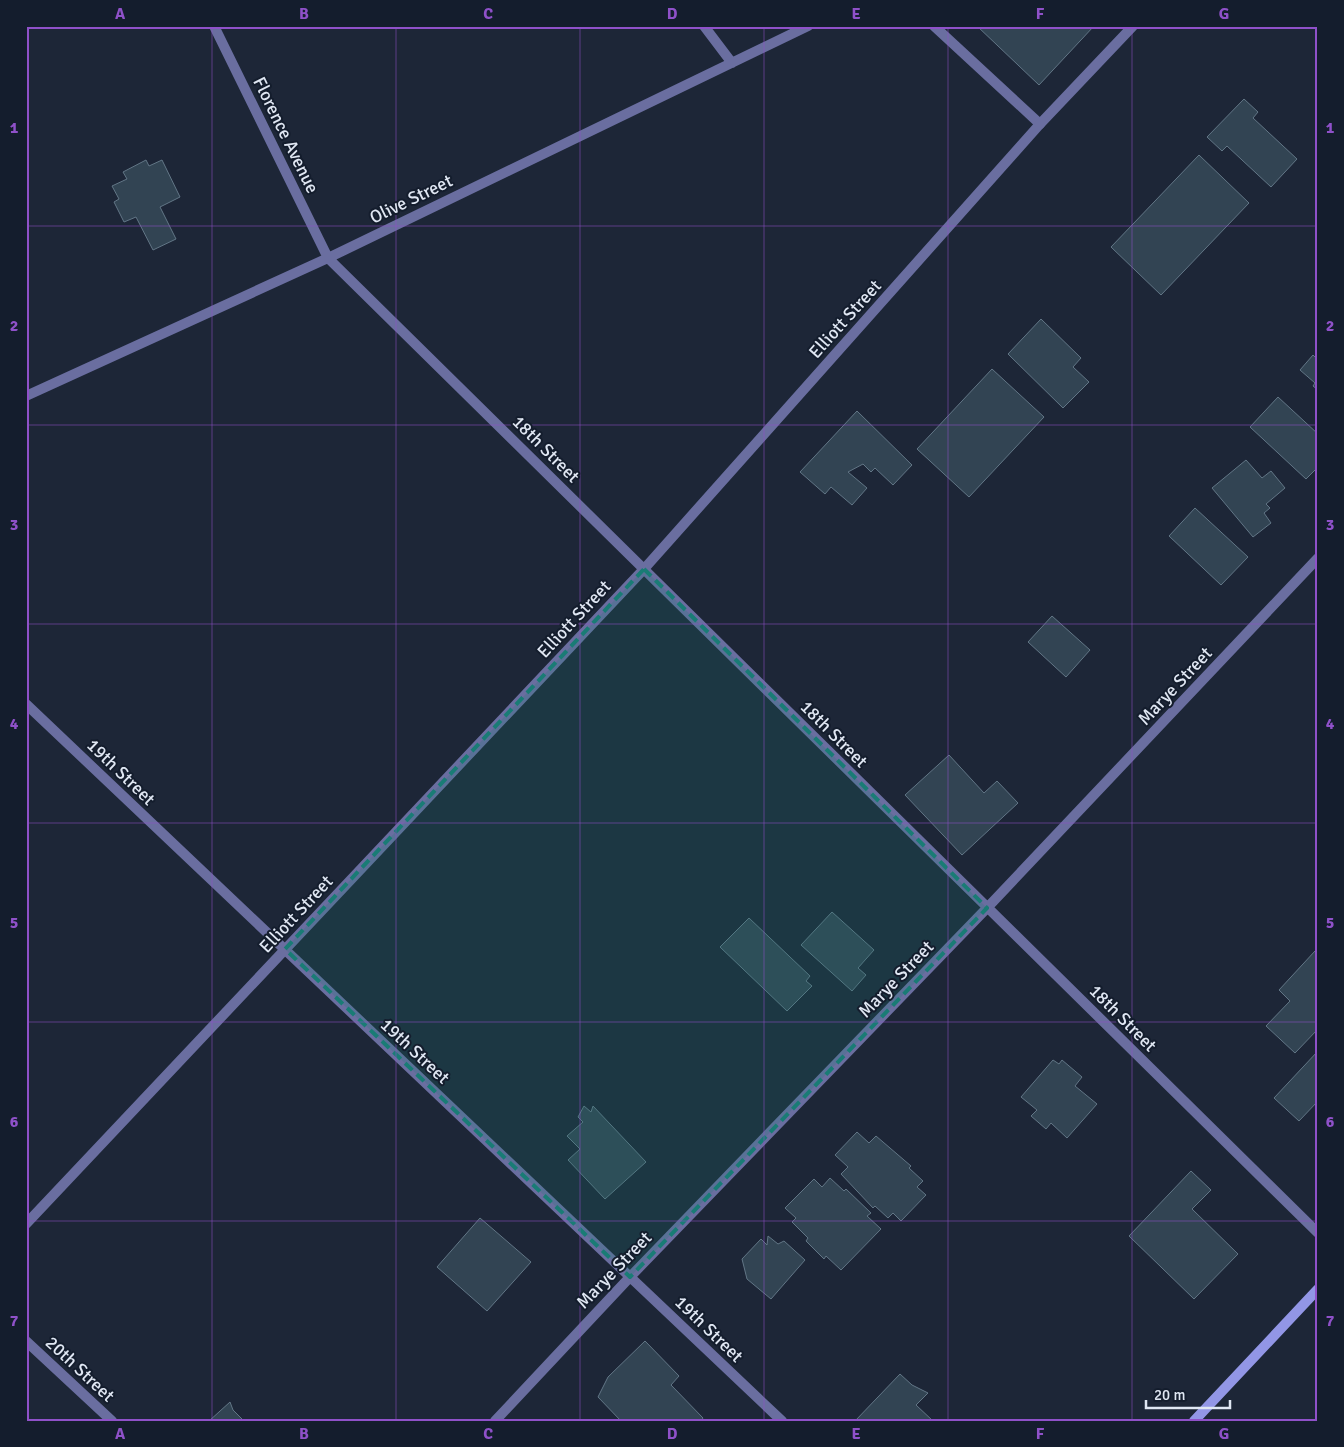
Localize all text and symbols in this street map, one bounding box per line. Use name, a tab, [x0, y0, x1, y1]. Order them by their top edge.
text: A	[115, 4, 126, 24]
text: B	[299, 4, 309, 24]
text: C	[483, 4, 493, 24]
text: D	[667, 4, 678, 24]
text: E	[851, 4, 861, 24]
text: F	[1036, 4, 1045, 24]
text: G	[1219, 4, 1229, 24]
street label: Florence Avenue	[248, 73, 324, 197]
text: 1	[10, 118, 19, 138]
text: 1	[1326, 118, 1335, 138]
street label: Olive Street	[366, 169, 456, 229]
street label: Elliott Street	[804, 275, 886, 363]
text: 2	[10, 316, 18, 336]
text: 2	[1326, 316, 1334, 336]
street label: 18th Street	[508, 411, 584, 487]
text: 3	[10, 515, 18, 535]
text: 3	[1326, 515, 1334, 535]
street label: Elliott Street	[533, 576, 615, 662]
street label: Marye Street	[1133, 642, 1217, 730]
street label: 18th Street	[796, 696, 872, 772]
text: 4	[10, 714, 19, 734]
text: 4	[1326, 714, 1335, 734]
street label: 19th Street	[82, 734, 160, 810]
street label: Elliott Street	[255, 871, 337, 957]
text: 5	[10, 913, 18, 933]
text: 5	[1326, 913, 1334, 933]
street label: Marye Street	[854, 936, 938, 1022]
street label: 18th Street	[1085, 980, 1161, 1056]
street label: 19th Street	[376, 1013, 454, 1089]
text: 6	[10, 1112, 19, 1132]
text: 6	[1326, 1112, 1335, 1132]
street label: Marye Street	[572, 1227, 656, 1313]
street label: 19th Street	[670, 1291, 748, 1367]
text: 7	[10, 1311, 19, 1331]
text: 7	[1326, 1311, 1335, 1331]
street label: 20th Street	[41, 1331, 119, 1407]
scale bar	[1146, 1377, 1230, 1409]
text: 20 m	[1154, 1386, 1185, 1404]
text: A	[115, 1424, 126, 1444]
text: B	[299, 1424, 309, 1444]
text: C	[483, 1424, 493, 1444]
text: D	[667, 1424, 678, 1444]
text: E	[851, 1424, 861, 1444]
text: F	[1036, 1424, 1045, 1444]
text: G	[1219, 1424, 1229, 1444]

